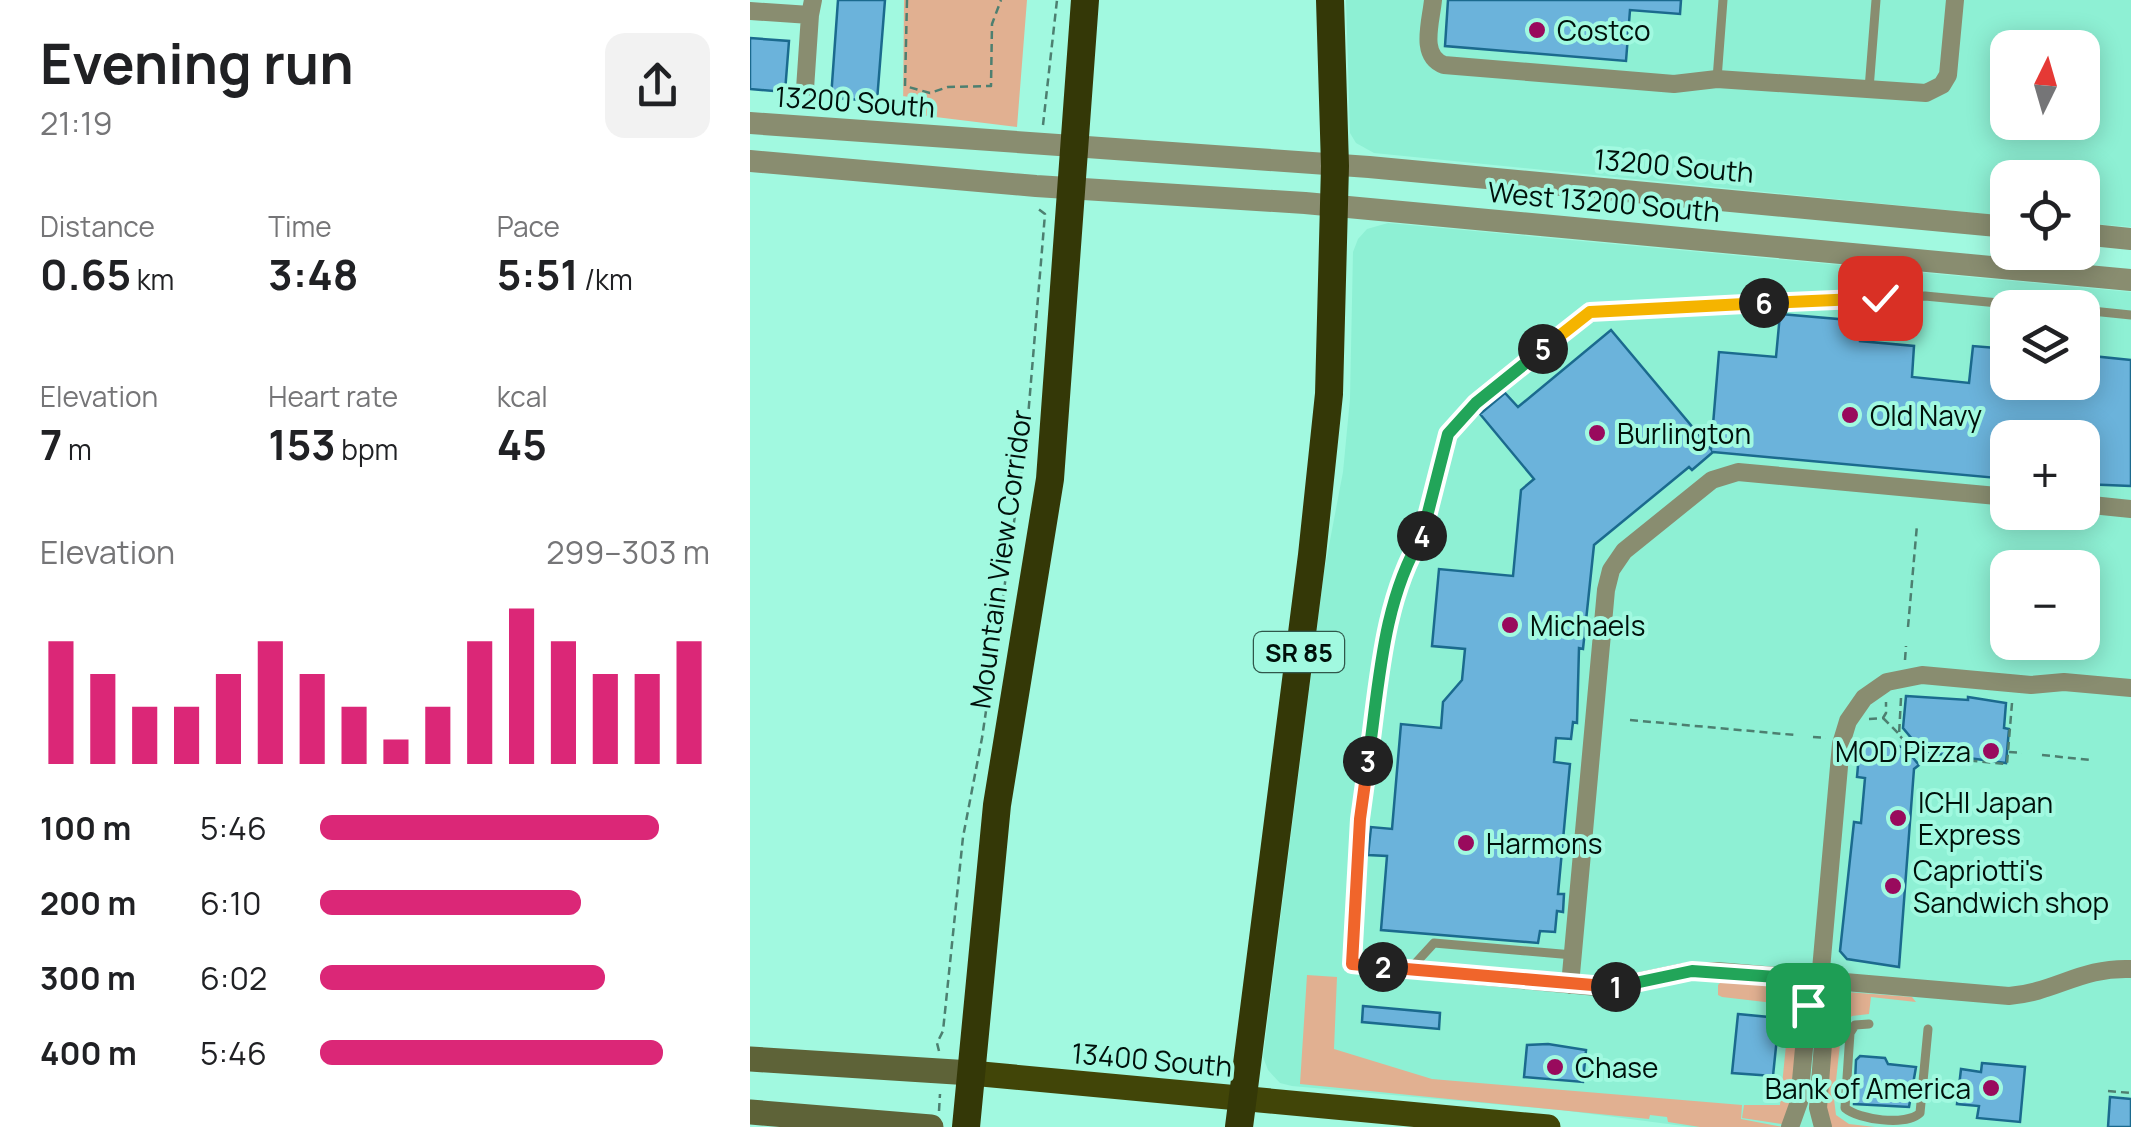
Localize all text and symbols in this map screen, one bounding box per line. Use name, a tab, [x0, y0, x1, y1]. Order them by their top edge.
place label: Costco	[1557, 11, 1650, 49]
marker: Costco	[1526, 19, 1548, 41]
text: Evening run	[40, 25, 354, 101]
north arrow	[1990, 30, 2100, 140]
map controls	[1990, 30, 2100, 660]
button: share	[605, 33, 710, 138]
street label: 13200 South	[774, 76, 936, 126]
text: 21:19	[40, 101, 113, 145]
street label: 13200 South	[1592, 139, 1756, 191]
button: locate	[1990, 160, 2100, 270]
street label: West 13200 South	[1486, 172, 1722, 230]
text: Distance	[40, 207, 155, 245]
text: Time	[268, 207, 332, 245]
text: Pace	[497, 207, 560, 245]
text: 0.65	[40, 245, 131, 303]
text: 3:48	[268, 245, 358, 303]
text: 5:51	[497, 245, 579, 303]
pin	[1838, 256, 1923, 341]
text: km	[131, 260, 174, 298]
text: /km	[579, 260, 633, 298]
icon: check	[1853, 271, 1908, 326]
pin: 6	[1739, 278, 1789, 328]
text: 6	[1755, 284, 1773, 322]
button: layers	[1990, 290, 2100, 400]
pin: 5	[1518, 324, 1568, 374]
text: 5	[1535, 330, 1551, 368]
text: Elevation	[40, 377, 158, 415]
text: Heart rate	[268, 377, 398, 415]
text: kcal	[497, 377, 548, 415]
place label: Old Navy	[1870, 396, 1982, 434]
marker: Old Navy	[1839, 404, 1861, 426]
street label: Mountain View Corridor	[960, 407, 1040, 711]
place label: Burlington	[1617, 414, 1751, 452]
text: 7	[40, 415, 62, 473]
text: 153	[268, 415, 336, 473]
text: 45	[497, 415, 547, 473]
button: +	[1990, 420, 2100, 530]
marker: Burlington	[1586, 422, 1608, 444]
text: m	[62, 430, 92, 468]
text: bpm	[336, 430, 398, 468]
pin: 4	[1397, 511, 1447, 561]
text: 4	[1413, 517, 1431, 555]
text: Elevation	[40, 530, 175, 574]
text: 299–303 m	[546, 530, 710, 574]
button: −	[1990, 550, 2100, 660]
place label: Michaels	[1530, 606, 1645, 644]
marker: Michaels	[1499, 614, 1521, 636]
road number: SR 85	[1254, 632, 1344, 672]
place label: MOD Pizza	[1835, 732, 1971, 770]
pin: 3	[1343, 736, 1393, 786]
marker: MOD Pizza	[1980, 740, 2002, 762]
text: 3	[1360, 742, 1376, 780]
place label: ICHI Japan Express	[1918, 783, 2053, 853]
text: 100 m	[40, 806, 131, 850]
text: 5:46	[200, 806, 267, 850]
marker: ICHI Japan Express	[1887, 807, 1909, 829]
place label: Harmons	[1486, 824, 1602, 862]
marker: Harmons	[1455, 832, 1477, 854]
place label: Capriotti's Sandwich shop	[1913, 851, 2109, 921]
marker: Capriotti's Sandwich shop	[1882, 875, 1904, 897]
text: 200 m	[40, 881, 136, 925]
text: 6:10	[200, 881, 261, 925]
pin: 2	[1358, 942, 1408, 992]
text: 2	[1375, 948, 1391, 986]
text: 300 m	[40, 956, 136, 1000]
text: 6:02	[200, 956, 267, 1000]
pin: 1	[1591, 962, 1641, 1012]
pin	[1766, 963, 1851, 1048]
text: 1	[1610, 968, 1622, 1006]
icon: arrive	[1781, 978, 1836, 1033]
text: 400 m	[40, 1031, 137, 1075]
text: 5:46	[200, 1031, 267, 1075]
street label: 13400 South	[1070, 1033, 1234, 1085]
place label: Chase	[1575, 1048, 1658, 1086]
marker: Chase	[1544, 1056, 1566, 1078]
place label: Bank of America	[1765, 1069, 1971, 1107]
marker: Bank of America	[1980, 1077, 2002, 1099]

